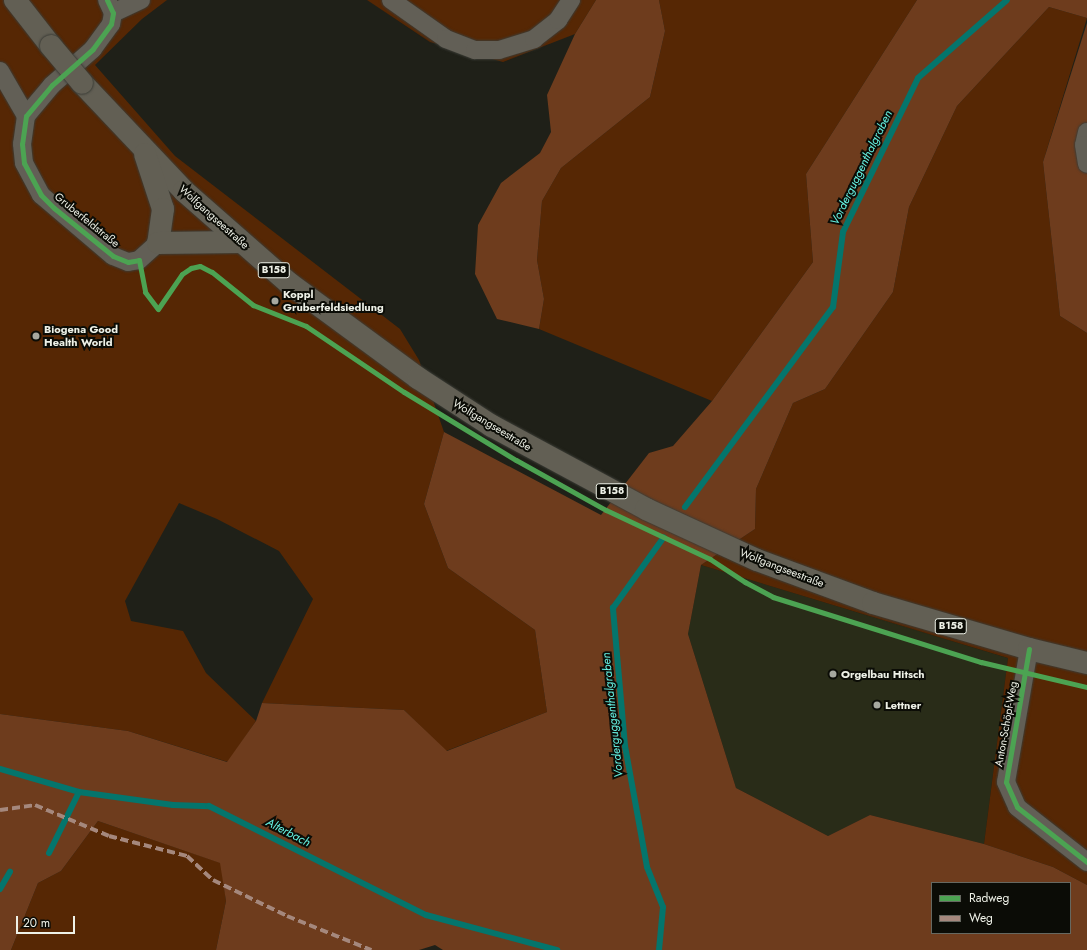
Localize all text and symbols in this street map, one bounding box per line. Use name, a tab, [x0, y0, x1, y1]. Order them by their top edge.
water label: Vorderguggenthalgraben	[828, 108, 896, 228]
street label: Wolfgangseestraße	[176, 182, 252, 252]
street label: Gruberfeldstraße	[52, 190, 122, 250]
road number: B158	[257, 262, 291, 278]
place label: Koppl Gruberfeldsiedlung	[283, 288, 384, 314]
marker: Koppl Gruberfeldsiedlung	[270, 296, 280, 306]
place label: Biogena Good Health World	[44, 323, 118, 349]
marker: Biogena Good Health World	[31, 331, 41, 341]
street label: Wolfgangseestraße	[450, 396, 534, 454]
road number: B158	[595, 483, 629, 499]
street label: Wolfgangseestraße	[738, 546, 826, 590]
road number: B158	[934, 618, 968, 634]
water label: Vorderguggenthalgraben	[599, 652, 627, 778]
place label: Orgelbau Hitsch	[841, 667, 925, 681]
marker: Orgelbau Hitsch	[828, 669, 838, 679]
street label: Anton-Schöpf-Weg	[992, 680, 1020, 768]
place label: Lettner	[885, 698, 921, 712]
marker: Lettner	[872, 700, 882, 710]
water label: Alterbach	[263, 816, 313, 850]
legend	[931, 882, 1071, 934]
text: Radweg	[969, 889, 1009, 907]
scale bar	[18, 908, 77, 934]
text: Weg	[969, 909, 993, 927]
text: 20 m	[23, 914, 50, 932]

